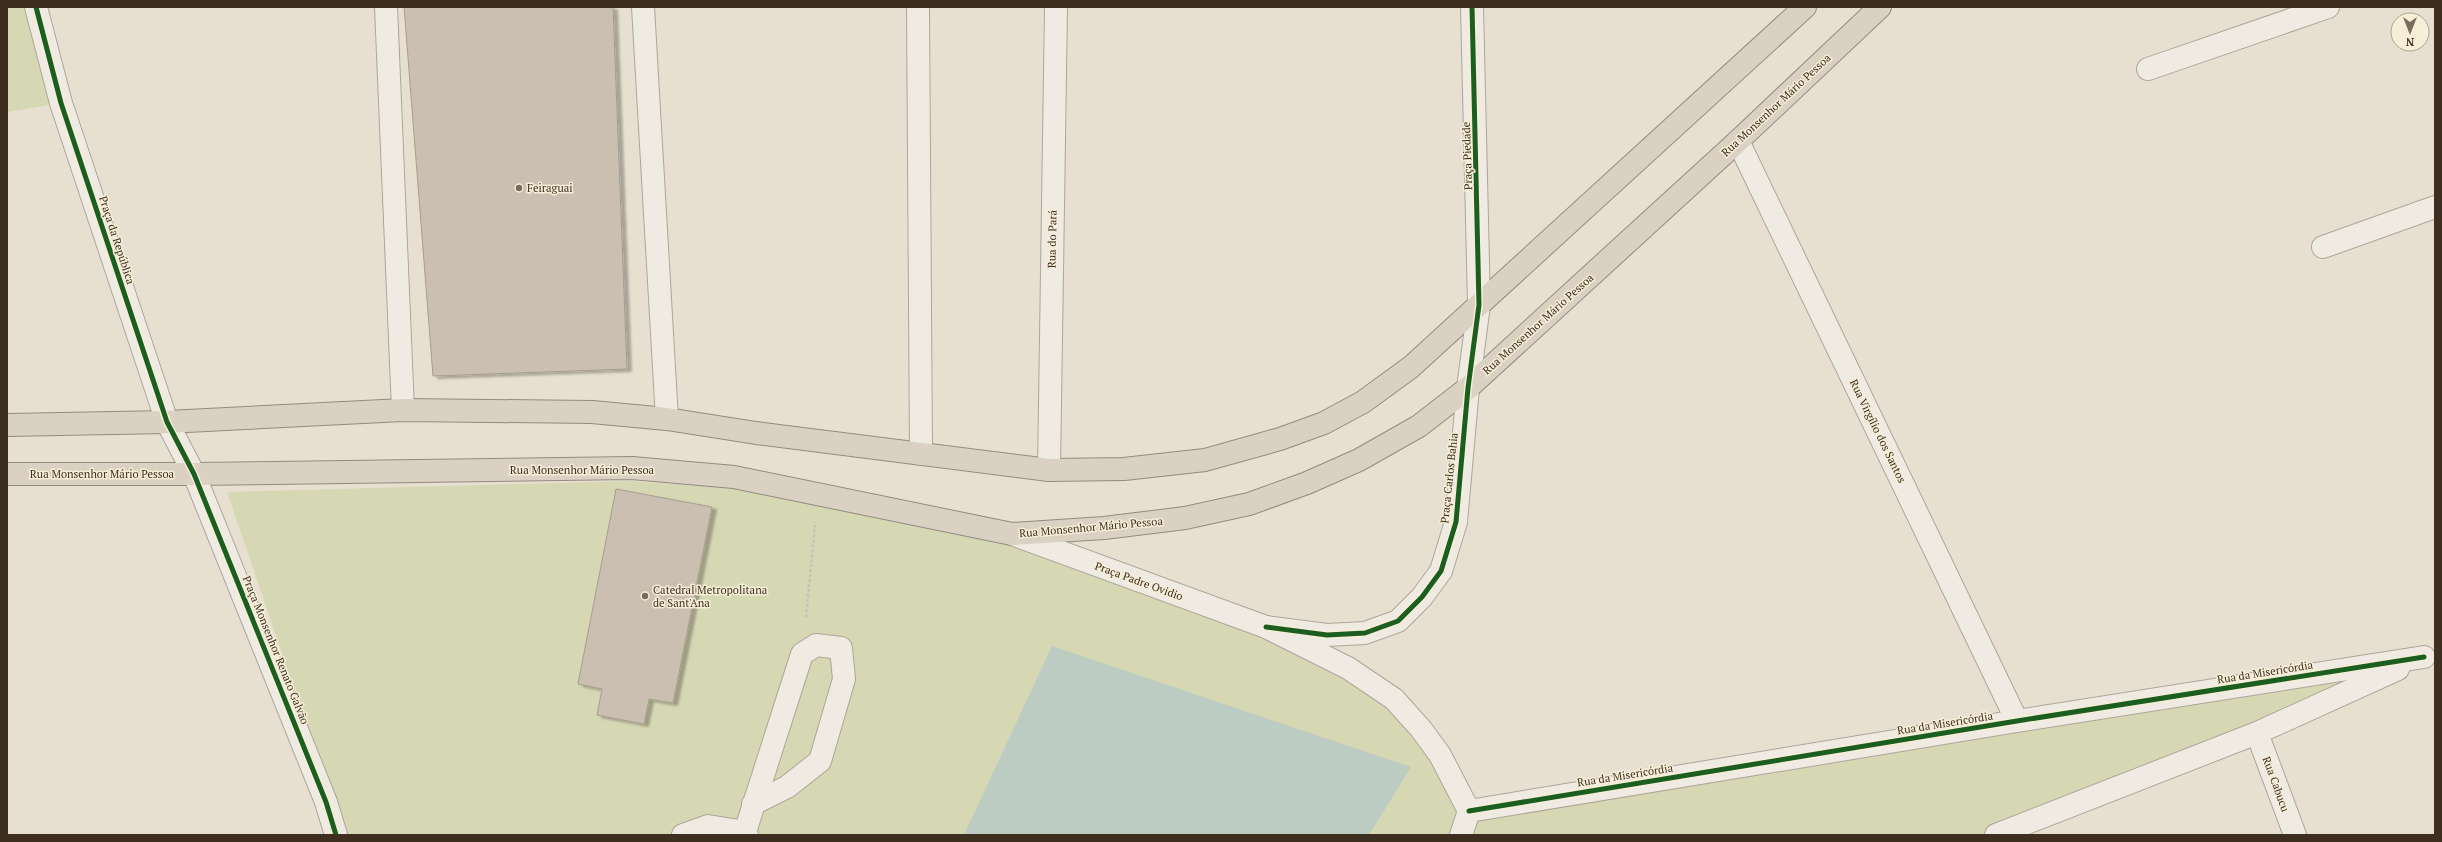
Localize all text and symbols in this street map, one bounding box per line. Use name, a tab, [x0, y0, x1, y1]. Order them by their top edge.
north arrow	[2390, 12, 2430, 52]
text: N	[2405, 35, 2414, 49]
street label: Rua Monsenhor Mário Pessoa	[1718, 50, 1834, 159]
street label: Praça Piedade	[1459, 121, 1475, 190]
place label: Feiraguai	[527, 181, 573, 195]
marker: Feiraguai	[514, 183, 524, 193]
street label: Praça da República	[96, 194, 138, 286]
street label: Rua do Pará	[1044, 209, 1060, 268]
street label: Rua Monsenhor Mário Pessoa	[1480, 270, 1597, 377]
street label: Rua Virgílio dos Santos	[1847, 377, 1909, 485]
street label: Praça Carlos Bahia	[1437, 432, 1461, 524]
street label: Rua Monsenhor Mário Pessoa	[510, 463, 655, 477]
street label: Rua Monsenhor Mário Pessoa	[30, 467, 175, 481]
street label: Rua Monsenhor Mário Pessoa	[1019, 514, 1164, 540]
street label: Praça Padre Ovidio	[1093, 559, 1185, 603]
street label: Praça Monsenhor Renato Galvão	[240, 574, 312, 726]
place label: Catedral Metropolitana de Sant'Ana	[653, 583, 768, 610]
marker: Catedral Metropolitana de Sant'Ana	[640, 591, 650, 601]
street label: Rua da Misericórdia	[2216, 657, 2314, 686]
street label: Rua da Misericórdia	[1896, 708, 1994, 737]
street label: Rua Cabucu	[2260, 754, 2293, 814]
street label: Rua da Misericórdia	[1576, 760, 1674, 789]

